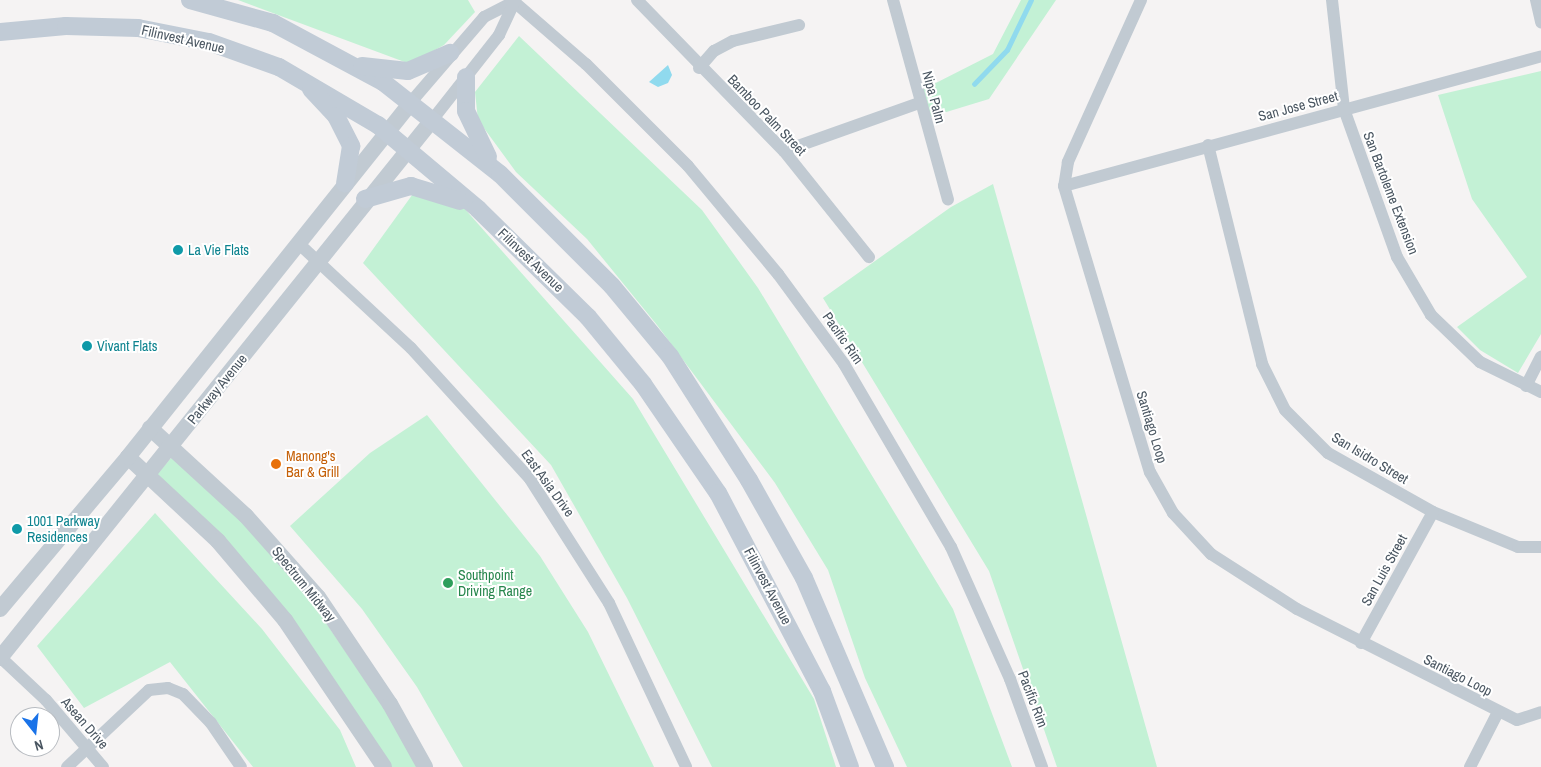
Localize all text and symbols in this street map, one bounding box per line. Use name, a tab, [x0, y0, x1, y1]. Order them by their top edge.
street label: Filinvest Avenue	[140, 21, 226, 57]
street label: Nipa Palm	[919, 69, 949, 125]
street label: Bamboo Palm Street	[724, 71, 810, 159]
street label: San Jose Street	[1256, 87, 1340, 125]
street label: San Bartoleme Extension	[1360, 129, 1422, 257]
street label: Filinvest Avenue	[494, 224, 568, 296]
place label: La Vie Flats	[188, 242, 249, 258]
marker: La Vie Flats	[172, 244, 184, 256]
street label: Pacific Rim	[819, 309, 867, 367]
place label: Vivant Flats	[97, 338, 157, 354]
marker: Vivant Flats	[81, 340, 93, 352]
street label: Parkway Avenue	[183, 350, 251, 428]
street label: Santiago Loop	[1133, 389, 1171, 465]
street label: San Isidro Street	[1329, 429, 1411, 487]
street label: East Asia Drive	[518, 446, 578, 520]
place label: Manong's Bar & Grill	[286, 448, 339, 481]
marker: Manong's Bar & Grill	[270, 458, 282, 470]
place label: 1001 Parkway Residences	[27, 513, 100, 546]
marker: 1001 Parkway Residences	[11, 523, 23, 535]
street label: San Luis Street	[1357, 531, 1411, 609]
street label: Spectrum Midway	[269, 543, 339, 625]
street label: Filinvest Avenue	[741, 544, 795, 628]
place label: Southpoint Driving Range	[458, 567, 532, 600]
marker: Southpoint Driving Range	[442, 577, 454, 589]
street label: Santiago Loop	[1421, 651, 1495, 699]
street label: Pacific Rim	[1015, 668, 1051, 730]
street label: Asean Drive	[58, 694, 112, 752]
north arrow	[10, 707, 60, 757]
text: N	[32, 736, 45, 755]

